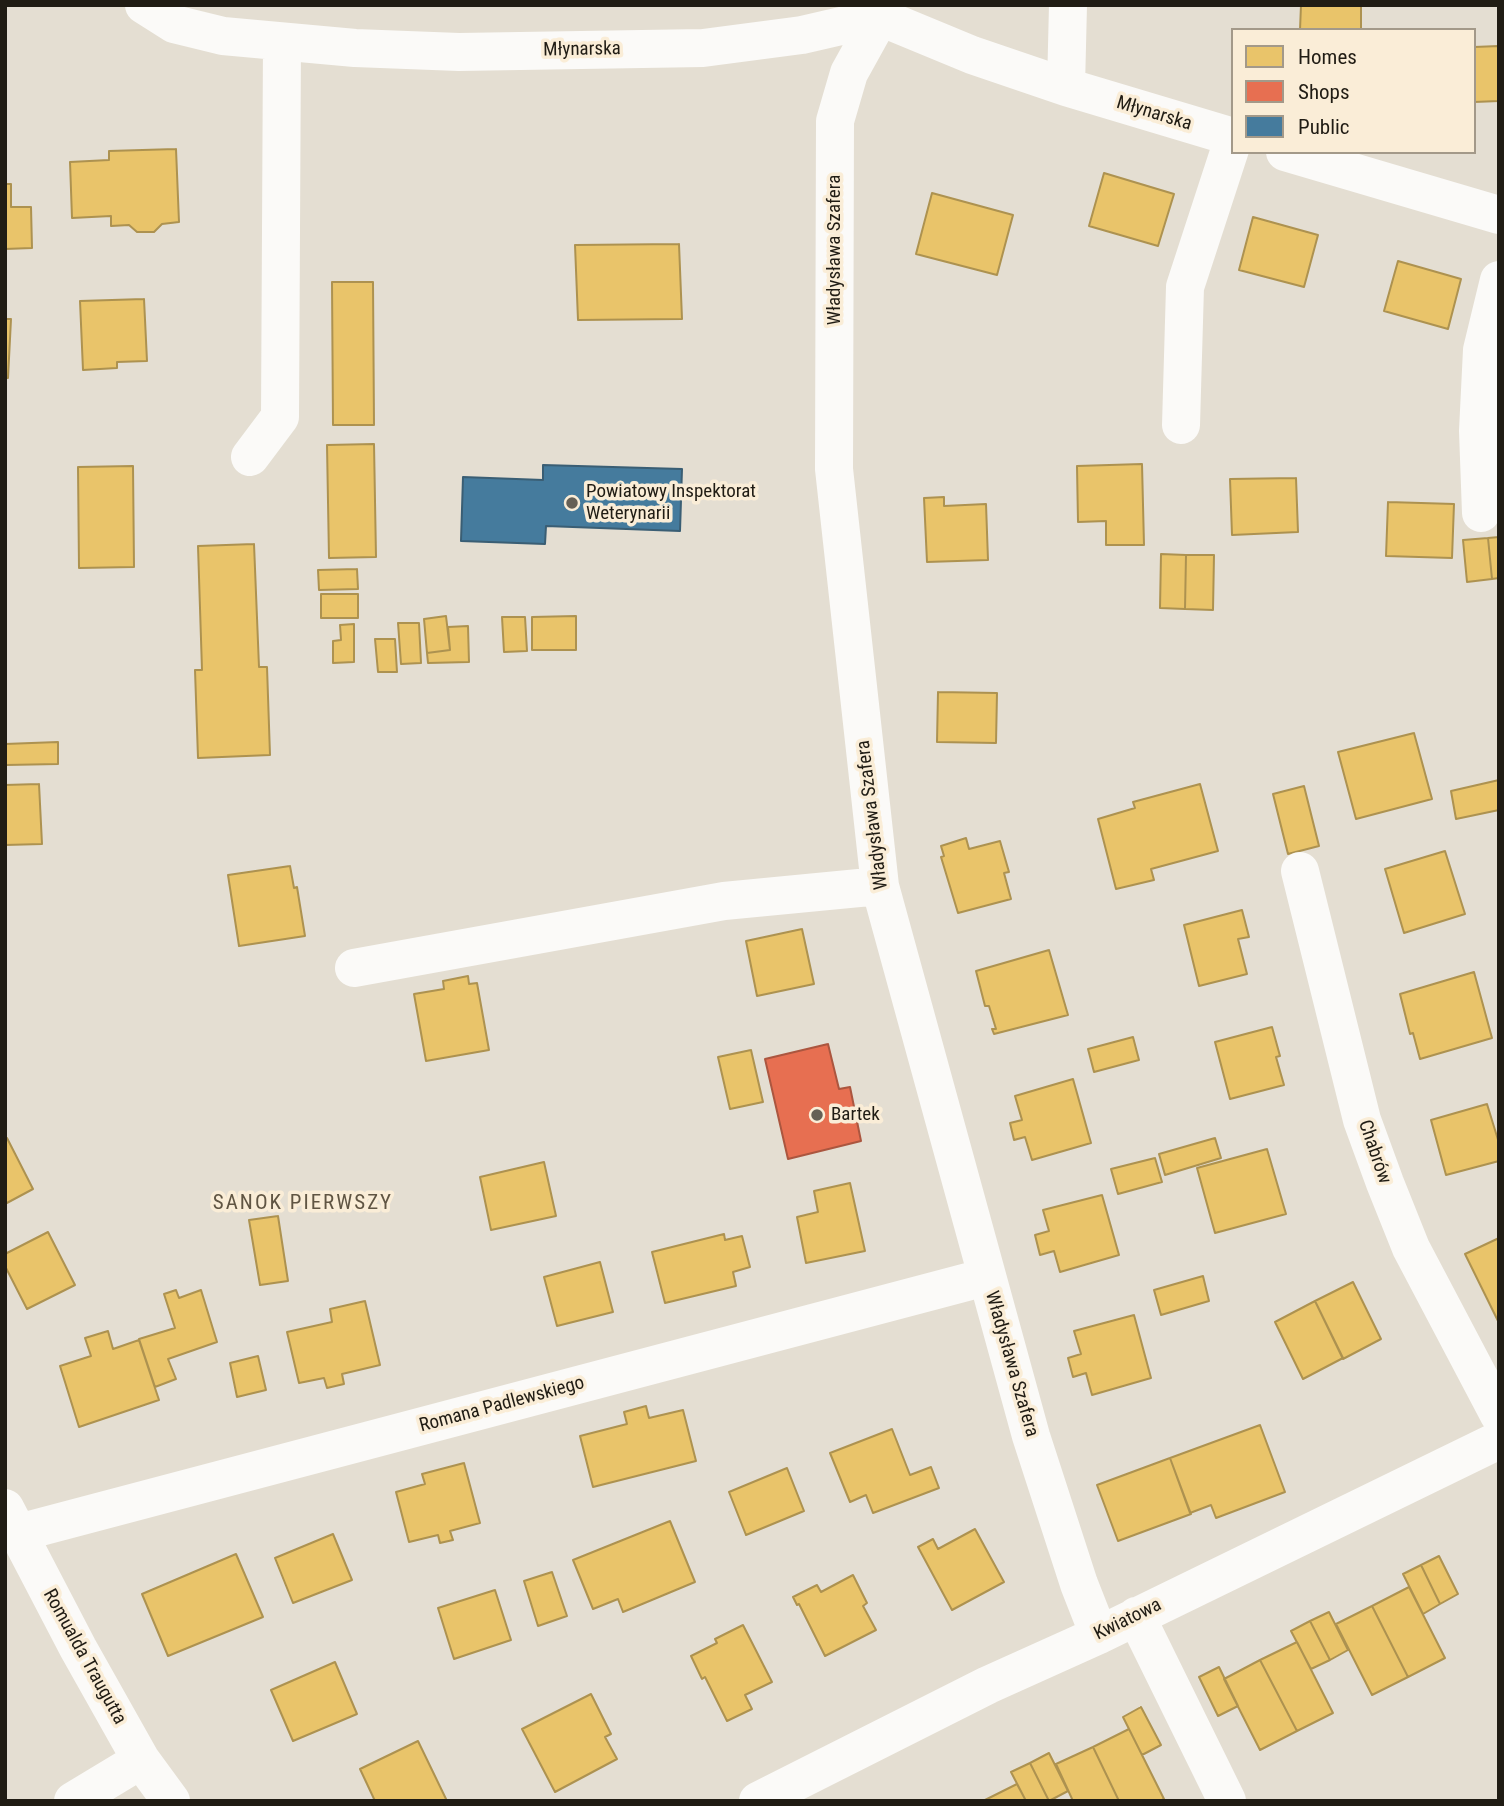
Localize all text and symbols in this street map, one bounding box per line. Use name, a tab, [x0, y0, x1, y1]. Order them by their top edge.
legend	[1231, 28, 1476, 154]
street label: Młynarska	[543, 38, 621, 62]
text: Homes	[1298, 45, 1357, 69]
text: Shops	[1298, 80, 1350, 104]
street label: Młynarska	[1114, 92, 1194, 136]
text: Public	[1298, 115, 1350, 139]
street label: Władysława Szafera	[824, 175, 846, 325]
place label: Powiatowy Inspektorat Weterynarii	[586, 481, 756, 525]
marker: Powiatowy Inspektorat Weterynarii	[564, 495, 580, 511]
street label: Władysława Szafera	[853, 739, 893, 891]
place label: Bartek	[831, 1104, 880, 1126]
marker: Bartek	[809, 1107, 825, 1123]
street label: Chabrów	[1352, 1117, 1396, 1187]
district label: SANOK PIERWSZY	[215, 1191, 391, 1217]
street label: Władysława Szafera	[979, 1289, 1043, 1439]
street label: Romana Padlewskiego	[417, 1372, 587, 1438]
street label: Romualda Traugutta	[37, 1585, 131, 1729]
street label: Kwiatowa	[1091, 1594, 1165, 1646]

